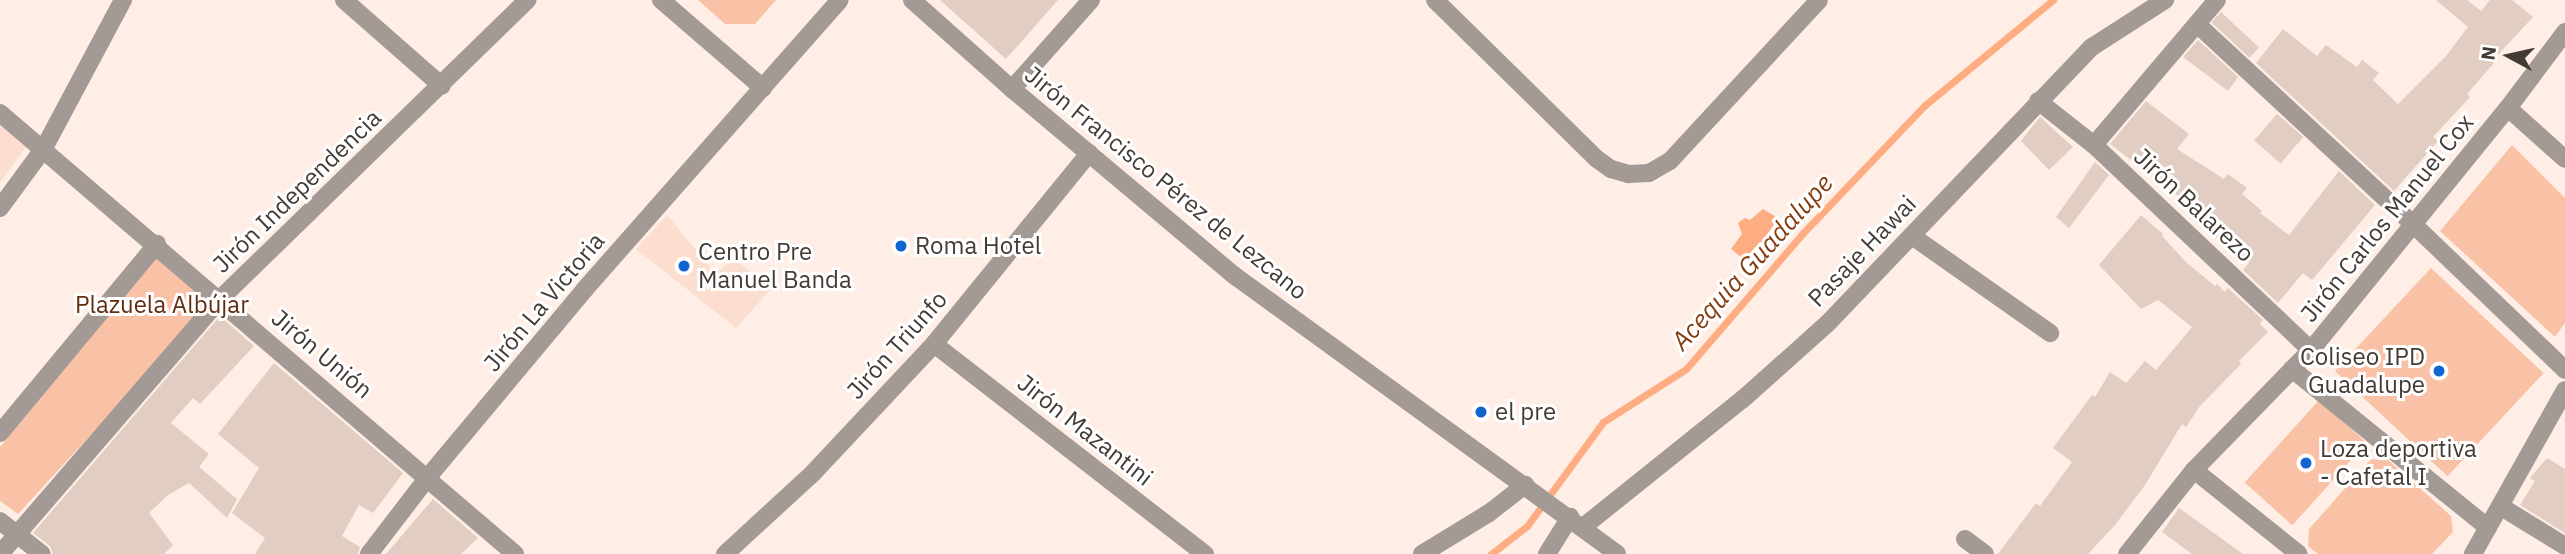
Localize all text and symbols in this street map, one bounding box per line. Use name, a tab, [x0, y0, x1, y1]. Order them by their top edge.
north arrow	[2474, 21, 2544, 91]
text: N	[2475, 45, 2501, 62]
street label: Jirón Francisco Pérez de Lezcano	[1019, 60, 1313, 306]
street label: Jirón Independencia	[207, 103, 387, 279]
street label: Jirón Carlos Manuel Cox	[2294, 108, 2480, 328]
street label: Jirón Balarezo	[2128, 142, 2260, 268]
water label: Acequia Guadalupe	[1665, 168, 1839, 356]
street label: Pasaje Hawai	[1802, 189, 1922, 313]
street label: Jirón La Victoria	[478, 227, 610, 377]
place label: Roma Hotel	[915, 232, 1041, 260]
place label: Centro Pre Manuel Banda	[698, 238, 852, 294]
marker: Roma Hotel	[893, 238, 909, 254]
marker: Centro Pre Manuel Banda	[676, 258, 692, 274]
street label: Jirón Triunfo	[841, 285, 953, 405]
park label: Plazuela Albújar	[75, 291, 249, 319]
street label: Jirón Unión	[266, 304, 378, 404]
place label: Coliseo IPD Guadalupe	[2300, 343, 2425, 399]
marker: Coliseo IPD Guadalupe	[2431, 363, 2447, 379]
street label: Jirón Mazantini	[1012, 368, 1158, 492]
place label: el pre	[1495, 398, 1556, 426]
marker: el pre	[1473, 404, 1489, 420]
place label: Loza deportiva - Cafetal I	[2320, 435, 2477, 491]
marker: Loza deportiva - Cafetal I	[2298, 455, 2314, 471]

